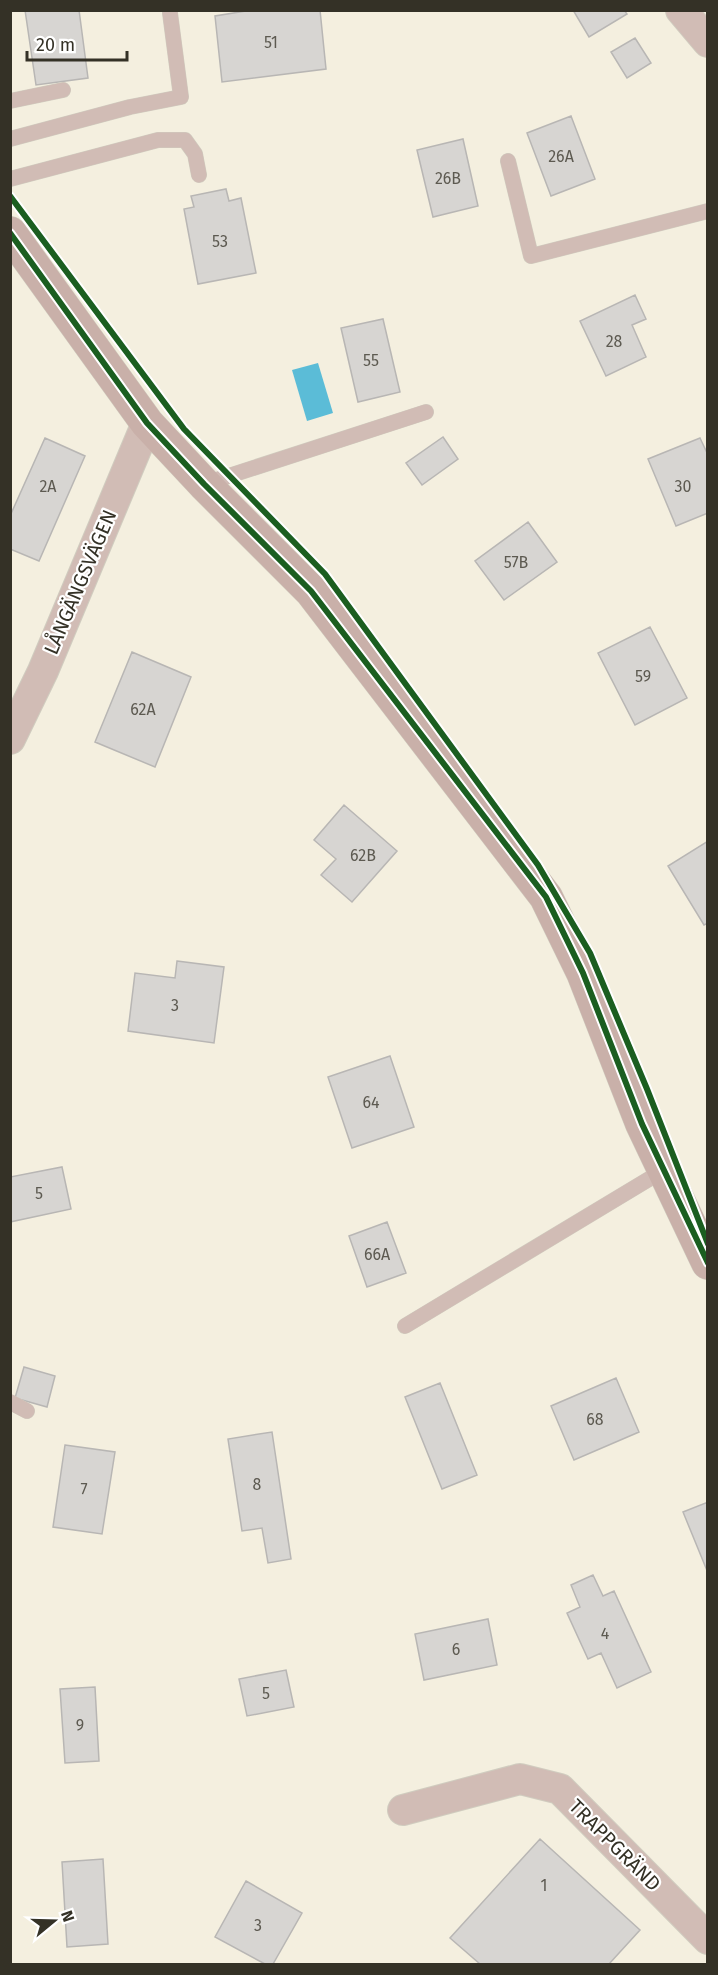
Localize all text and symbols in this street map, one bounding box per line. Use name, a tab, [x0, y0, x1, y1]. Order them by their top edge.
scale bar	[27, 24, 128, 62]
house number: 51	[264, 33, 278, 52]
text: 20 m	[36, 34, 75, 56]
house number: 26A	[548, 147, 575, 166]
house number: 26B	[435, 169, 461, 188]
house number: 53	[212, 232, 228, 251]
house number: 28	[606, 332, 623, 351]
house number: 55	[363, 351, 379, 370]
house number: 2A	[39, 477, 57, 496]
house number: 30	[675, 477, 692, 496]
street label: LÅNGÄNGSVÄGEN	[38, 506, 121, 658]
house number: 57B	[504, 553, 529, 572]
house number: 59	[635, 667, 651, 686]
house number: 62A	[130, 700, 157, 719]
house number: 62B	[350, 846, 376, 865]
house number: 3	[171, 996, 179, 1015]
house number: 64	[362, 1093, 380, 1112]
house number: 5	[35, 1184, 43, 1203]
house number: 66A	[364, 1245, 391, 1264]
house number: 68	[586, 1410, 604, 1429]
house number: 8	[253, 1475, 262, 1494]
house number: 7	[80, 1480, 88, 1499]
house number: 4	[601, 1624, 610, 1643]
house number: 6	[452, 1640, 460, 1659]
house number: 5	[262, 1684, 270, 1703]
house number: 9	[76, 1716, 84, 1735]
street label: TRAPPGRÄND	[564, 1794, 666, 1896]
house number: 1	[541, 1876, 547, 1895]
north arrow	[24, 1891, 84, 1951]
text: N	[57, 1908, 78, 1924]
house number: 3	[254, 1916, 262, 1935]

